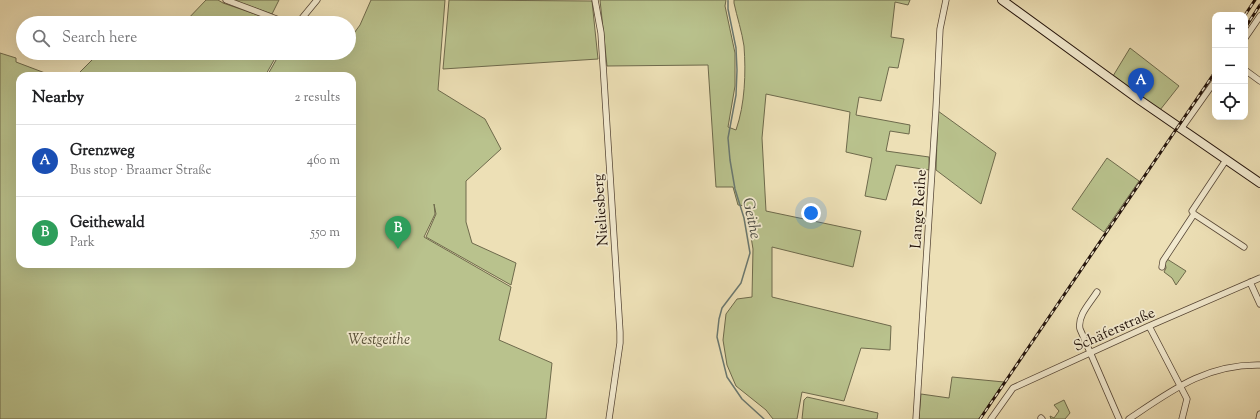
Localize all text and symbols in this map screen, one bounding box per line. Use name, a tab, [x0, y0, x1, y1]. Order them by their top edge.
map controls	[1212, 12, 1248, 120]
button: +	[1212, 12, 1248, 48]
search box	[16, 16, 356, 60]
icon: search	[30, 27, 52, 49]
text: Search here	[62, 28, 137, 49]
button: −	[1212, 48, 1248, 84]
pin: A	[1128, 68, 1154, 101]
button: locate	[1212, 84, 1248, 120]
text: Nearby	[32, 86, 84, 110]
text: 2 results	[295, 89, 340, 107]
text: Grenzweg	[70, 141, 135, 162]
text: A	[40, 152, 50, 170]
text: 460 m	[307, 152, 340, 170]
text: Bus stop · Braamer Straße	[70, 162, 211, 180]
street label: Lange Reihe	[906, 169, 933, 249]
street label: Nieliesberg	[589, 173, 614, 247]
water label: Geithe	[735, 196, 766, 241]
your location	[801, 203, 821, 223]
text: Geithewald	[70, 213, 145, 234]
pin: B	[385, 216, 411, 249]
text: B	[41, 224, 49, 242]
text: 550 m	[311, 224, 340, 242]
text: Park	[70, 234, 95, 252]
street label: Schäferstraße	[1070, 303, 1159, 358]
park label: Westgeithe	[348, 330, 410, 351]

